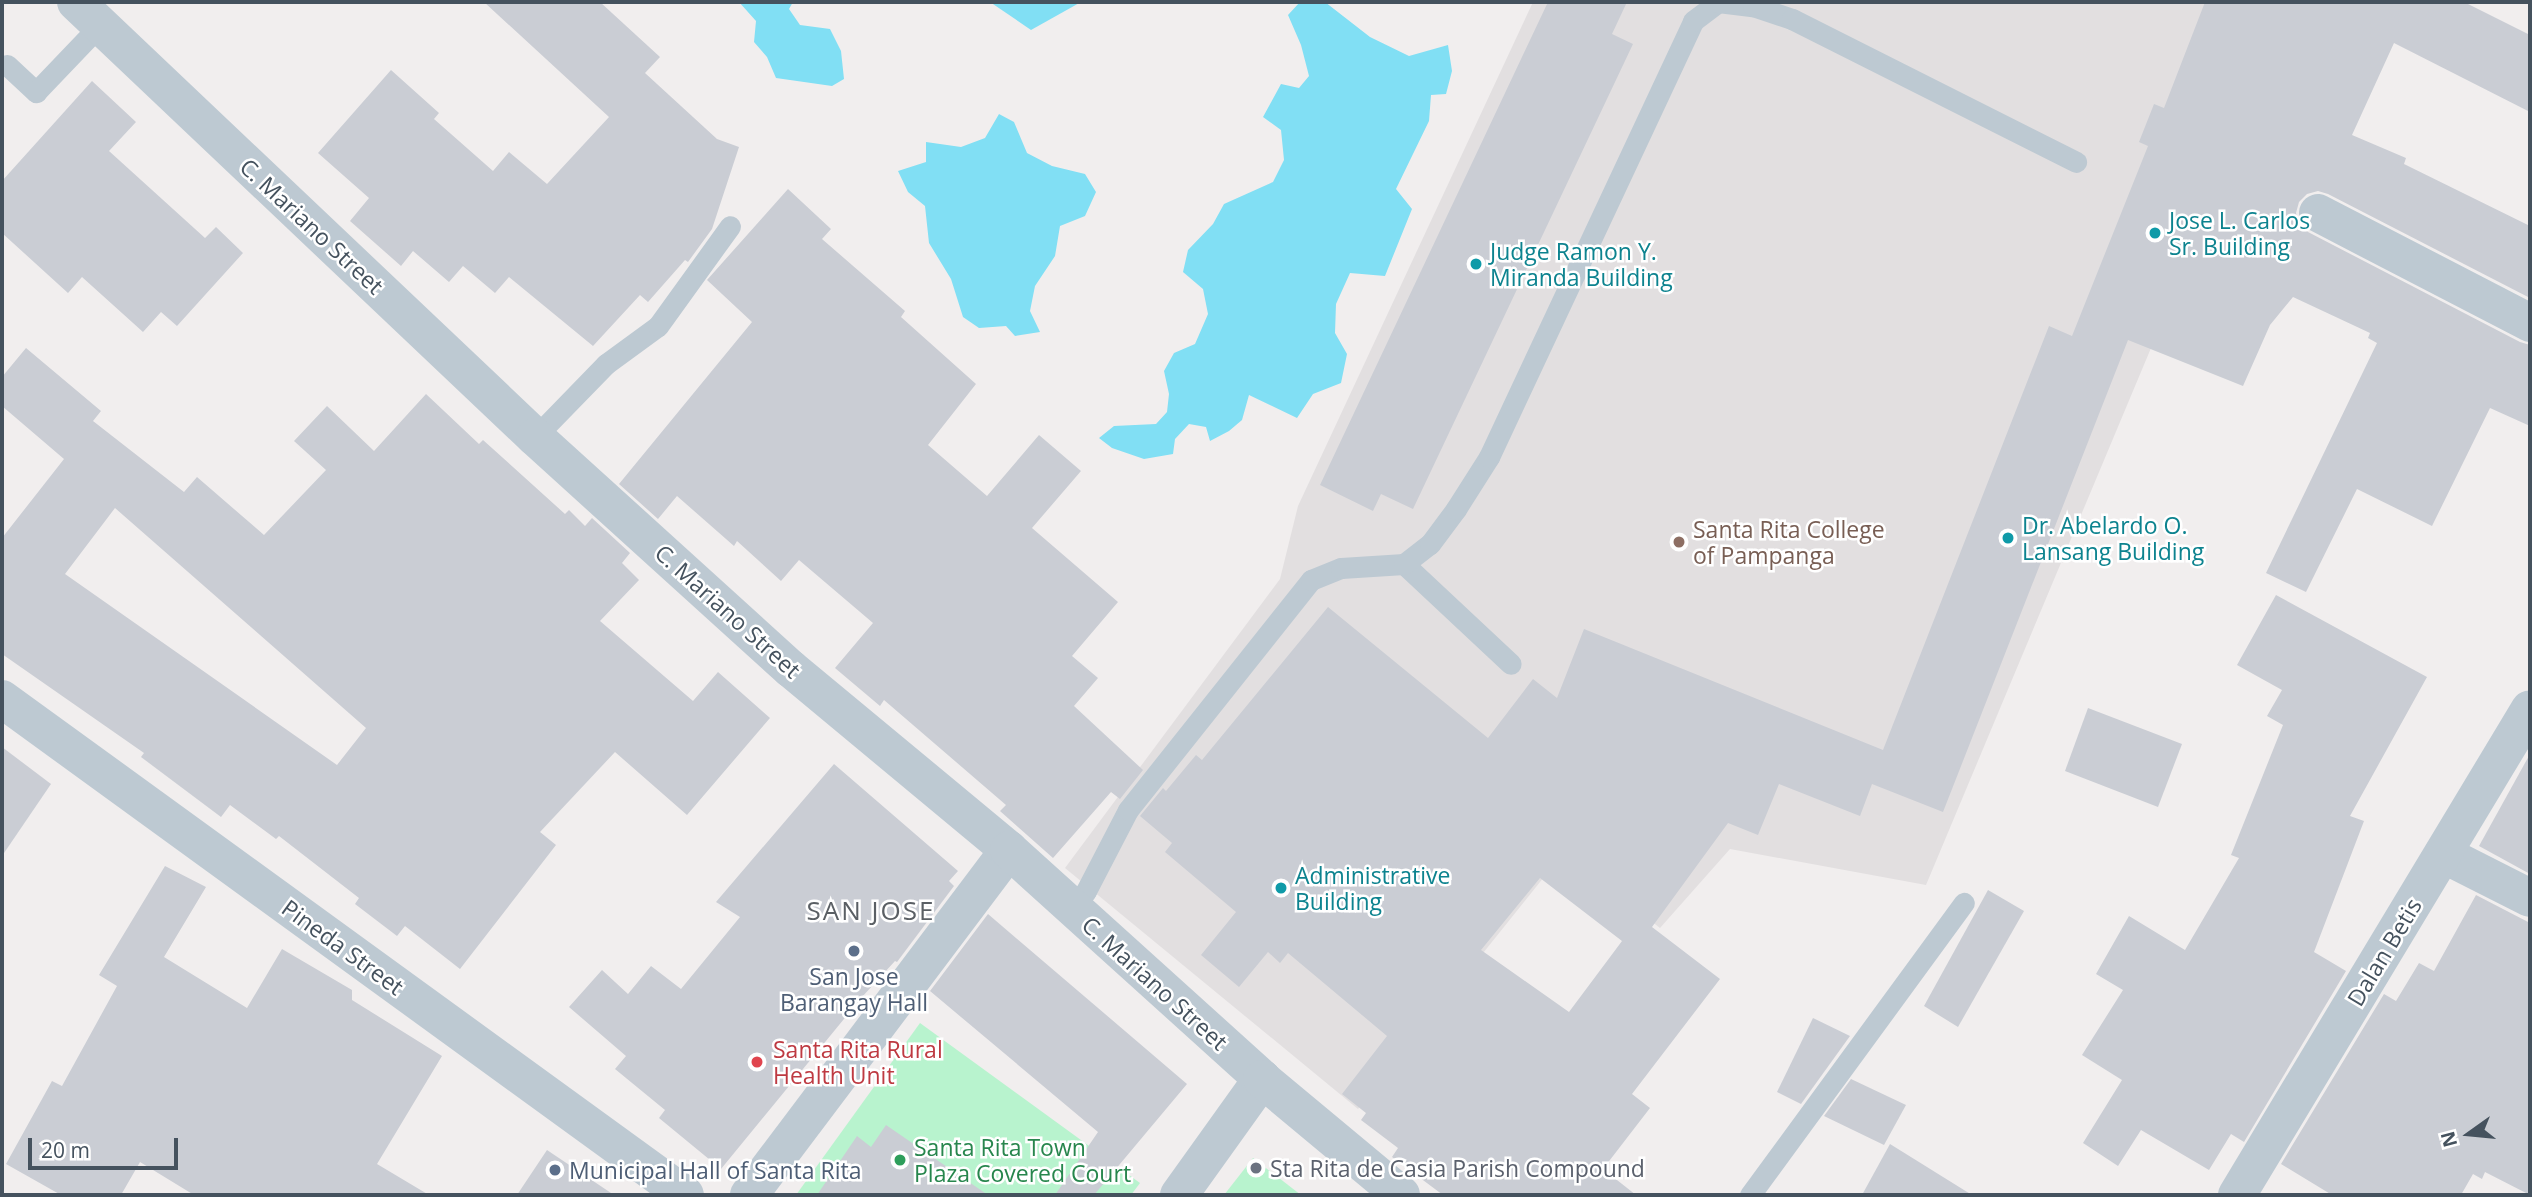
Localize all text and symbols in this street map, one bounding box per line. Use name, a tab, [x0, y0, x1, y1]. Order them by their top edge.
street label: C. Mariano Street	[235, 152, 389, 300]
place label: Jose L. Carlos Sr. Building	[2169, 206, 2310, 260]
marker: Jose L. Carlos Sr. Building	[2147, 225, 2163, 241]
place label: Judge Ramon Y. Miranda Building	[1490, 237, 1673, 291]
marker: Judge Ramon Y. Miranda Building	[1468, 256, 1484, 272]
place label: Dr. Abelardo O. Lansang Building	[2022, 511, 2204, 565]
place label: Santa Rita College of Pampanga	[1693, 515, 1885, 569]
marker: Dr. Abelardo O. Lansang Building	[2000, 530, 2016, 546]
marker: Santa Rita College of Pampanga	[1671, 534, 1687, 550]
street label: C. Mariano Street	[650, 538, 806, 684]
place label: Administrative Building	[1295, 861, 1450, 915]
marker: Administrative Building	[1273, 880, 1289, 896]
street label: Dalan Betis	[2341, 893, 2427, 1011]
street label: Pineda Street	[277, 894, 409, 1000]
district label: SAN JOSE	[808, 895, 934, 927]
street label: C. Mariano Street	[1077, 910, 1233, 1056]
marker: San Jose Barangay Hall	[846, 943, 862, 959]
place label: San Jose Barangay Hall	[780, 962, 928, 1016]
place label: Santa Rita Rural Health Unit	[773, 1035, 943, 1089]
marker: Santa Rita Rural Health Unit	[747, 1052, 767, 1072]
north arrow	[2434, 1099, 2504, 1169]
scale bar	[32, 1124, 182, 1168]
text: N	[2434, 1129, 2463, 1150]
place label: Santa Rita Town Plaza Covered Court	[914, 1133, 1131, 1187]
text: 20 m	[41, 1136, 90, 1164]
marker: Santa Rita Town Plaza Covered Court	[892, 1152, 908, 1168]
place label: Sta Rita de Casia Parish Compound	[1270, 1154, 1645, 1182]
place label: Municipal Hall of Santa Rita	[569, 1156, 861, 1184]
marker: Sta Rita de Casia Parish Compound	[1248, 1160, 1264, 1176]
marker: Municipal Hall of Santa Rita	[547, 1162, 563, 1178]

